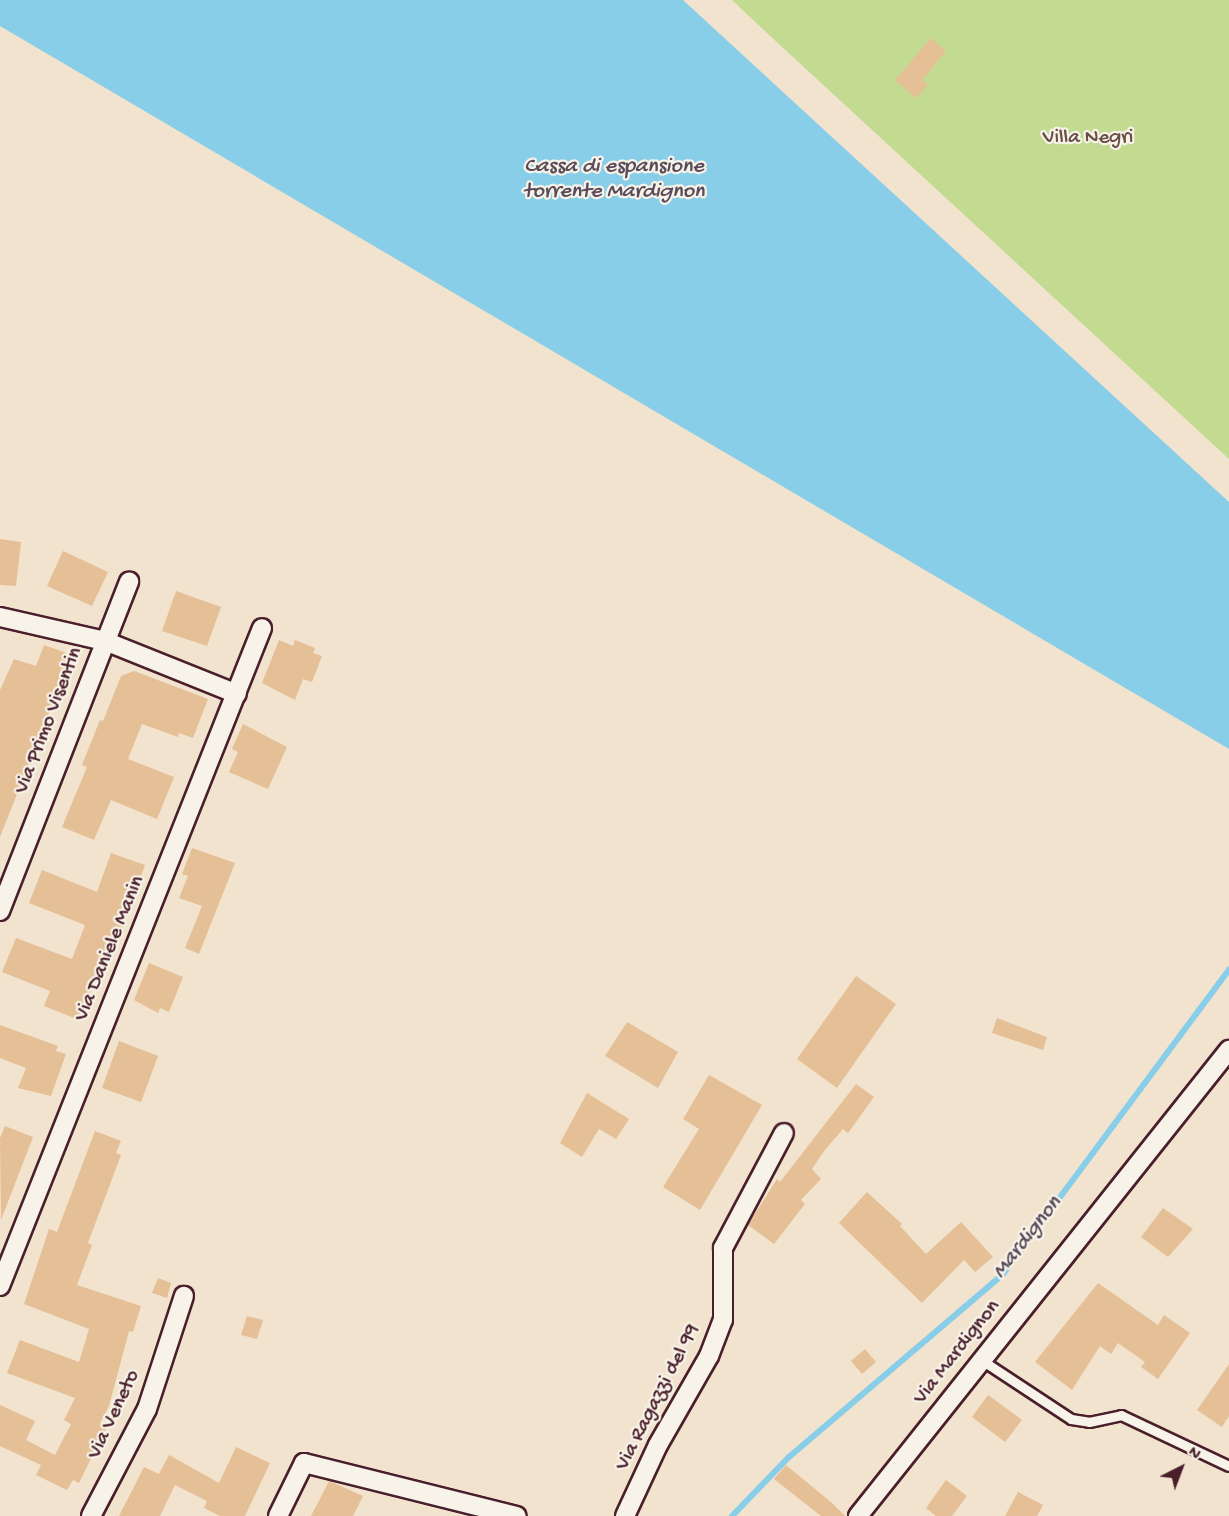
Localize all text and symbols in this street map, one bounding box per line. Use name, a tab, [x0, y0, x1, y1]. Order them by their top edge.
park label: Villa Negri	[1043, 126, 1133, 152]
water label: Cassa di espansione torrente Mardignon	[523, 154, 705, 206]
street label: Via Primo Visentin	[10, 644, 90, 798]
street label: Via Daniele Manin	[70, 873, 152, 1025]
water label: Mardignon	[988, 1191, 1068, 1285]
street label: Via Mardignon	[909, 1296, 1007, 1410]
street label: Via Ragazzi del 99	[611, 1321, 707, 1475]
street label: Via Veneto	[83, 1366, 147, 1464]
north arrow	[1151, 1438, 1211, 1498]
text: N	[1183, 1444, 1204, 1465]

